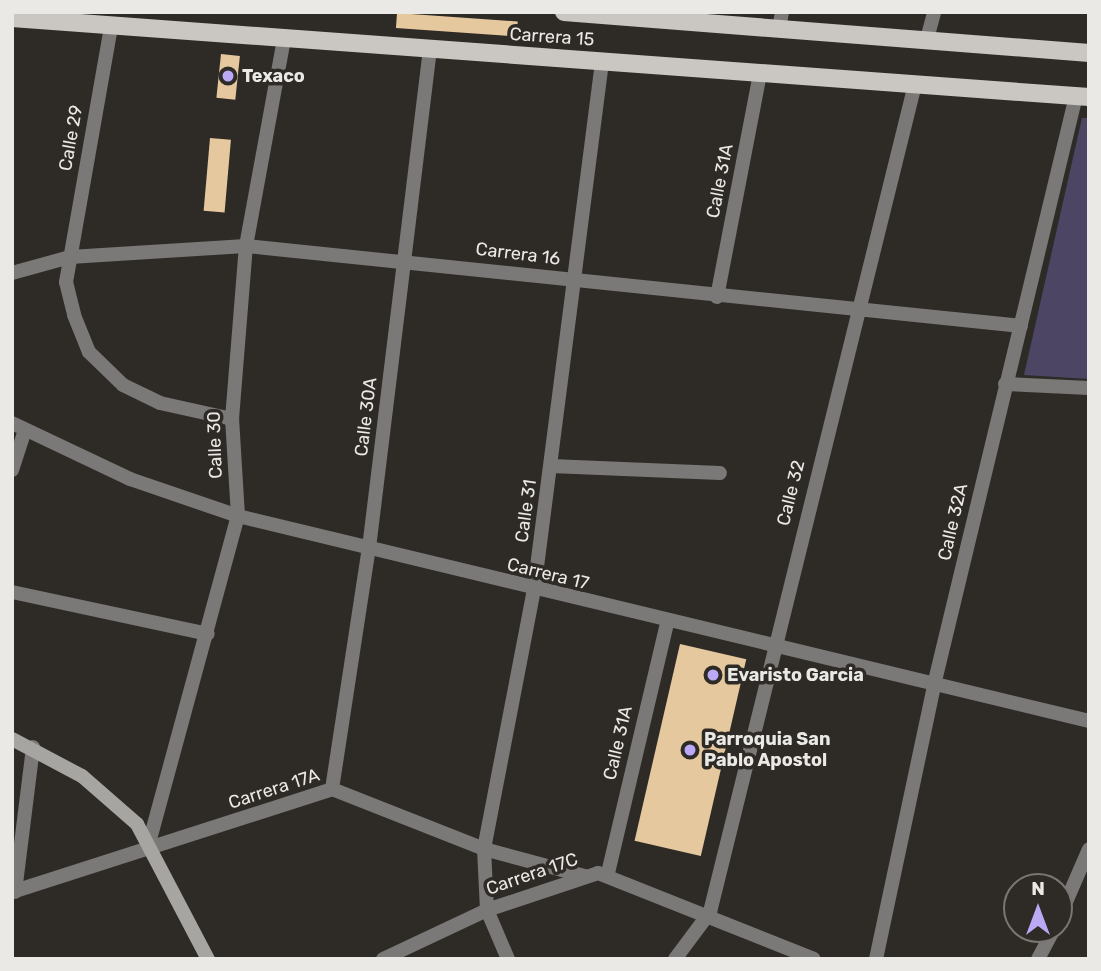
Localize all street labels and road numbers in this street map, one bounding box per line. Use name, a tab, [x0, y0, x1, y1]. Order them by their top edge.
street label: Carrera 15	[509, 23, 595, 51]
street label: Calle 29	[55, 103, 87, 173]
street label: Calle 31A	[702, 142, 738, 220]
street label: Carrera 16	[474, 238, 562, 270]
street label: Calle 30A	[350, 376, 382, 458]
street label: Calle 30	[203, 411, 227, 479]
street label: Calle 32	[772, 458, 810, 528]
street label: Calle 31	[511, 478, 541, 544]
street label: Calle 32A	[934, 481, 972, 563]
street label: Carrera 17	[505, 553, 591, 595]
street label: Calle 31A	[599, 704, 637, 782]
street label: Carrera 17A	[226, 764, 322, 814]
street label: Carrera 17C	[483, 848, 581, 900]

